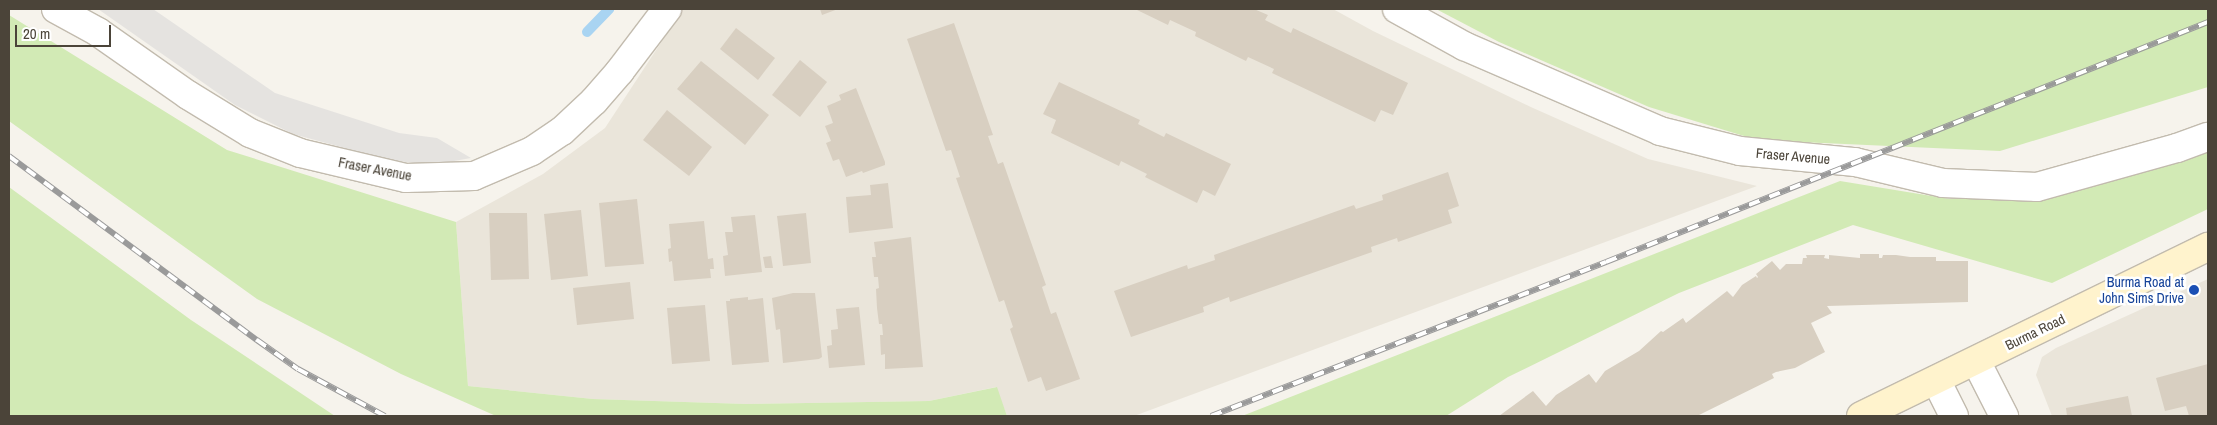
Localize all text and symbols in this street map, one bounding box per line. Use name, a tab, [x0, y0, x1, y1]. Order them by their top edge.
scale bar	[18, 15, 114, 47]
text: 20 m	[23, 23, 50, 44]
street label: Fraser Avenue	[1755, 144, 1831, 168]
street label: Fraser Avenue	[337, 154, 413, 184]
place label: Burma Road at John Sims Drive	[2099, 274, 2184, 306]
marker: Burma Road at John Sims Drive	[2188, 284, 2200, 296]
street label: Burma Road	[2002, 310, 2068, 354]

